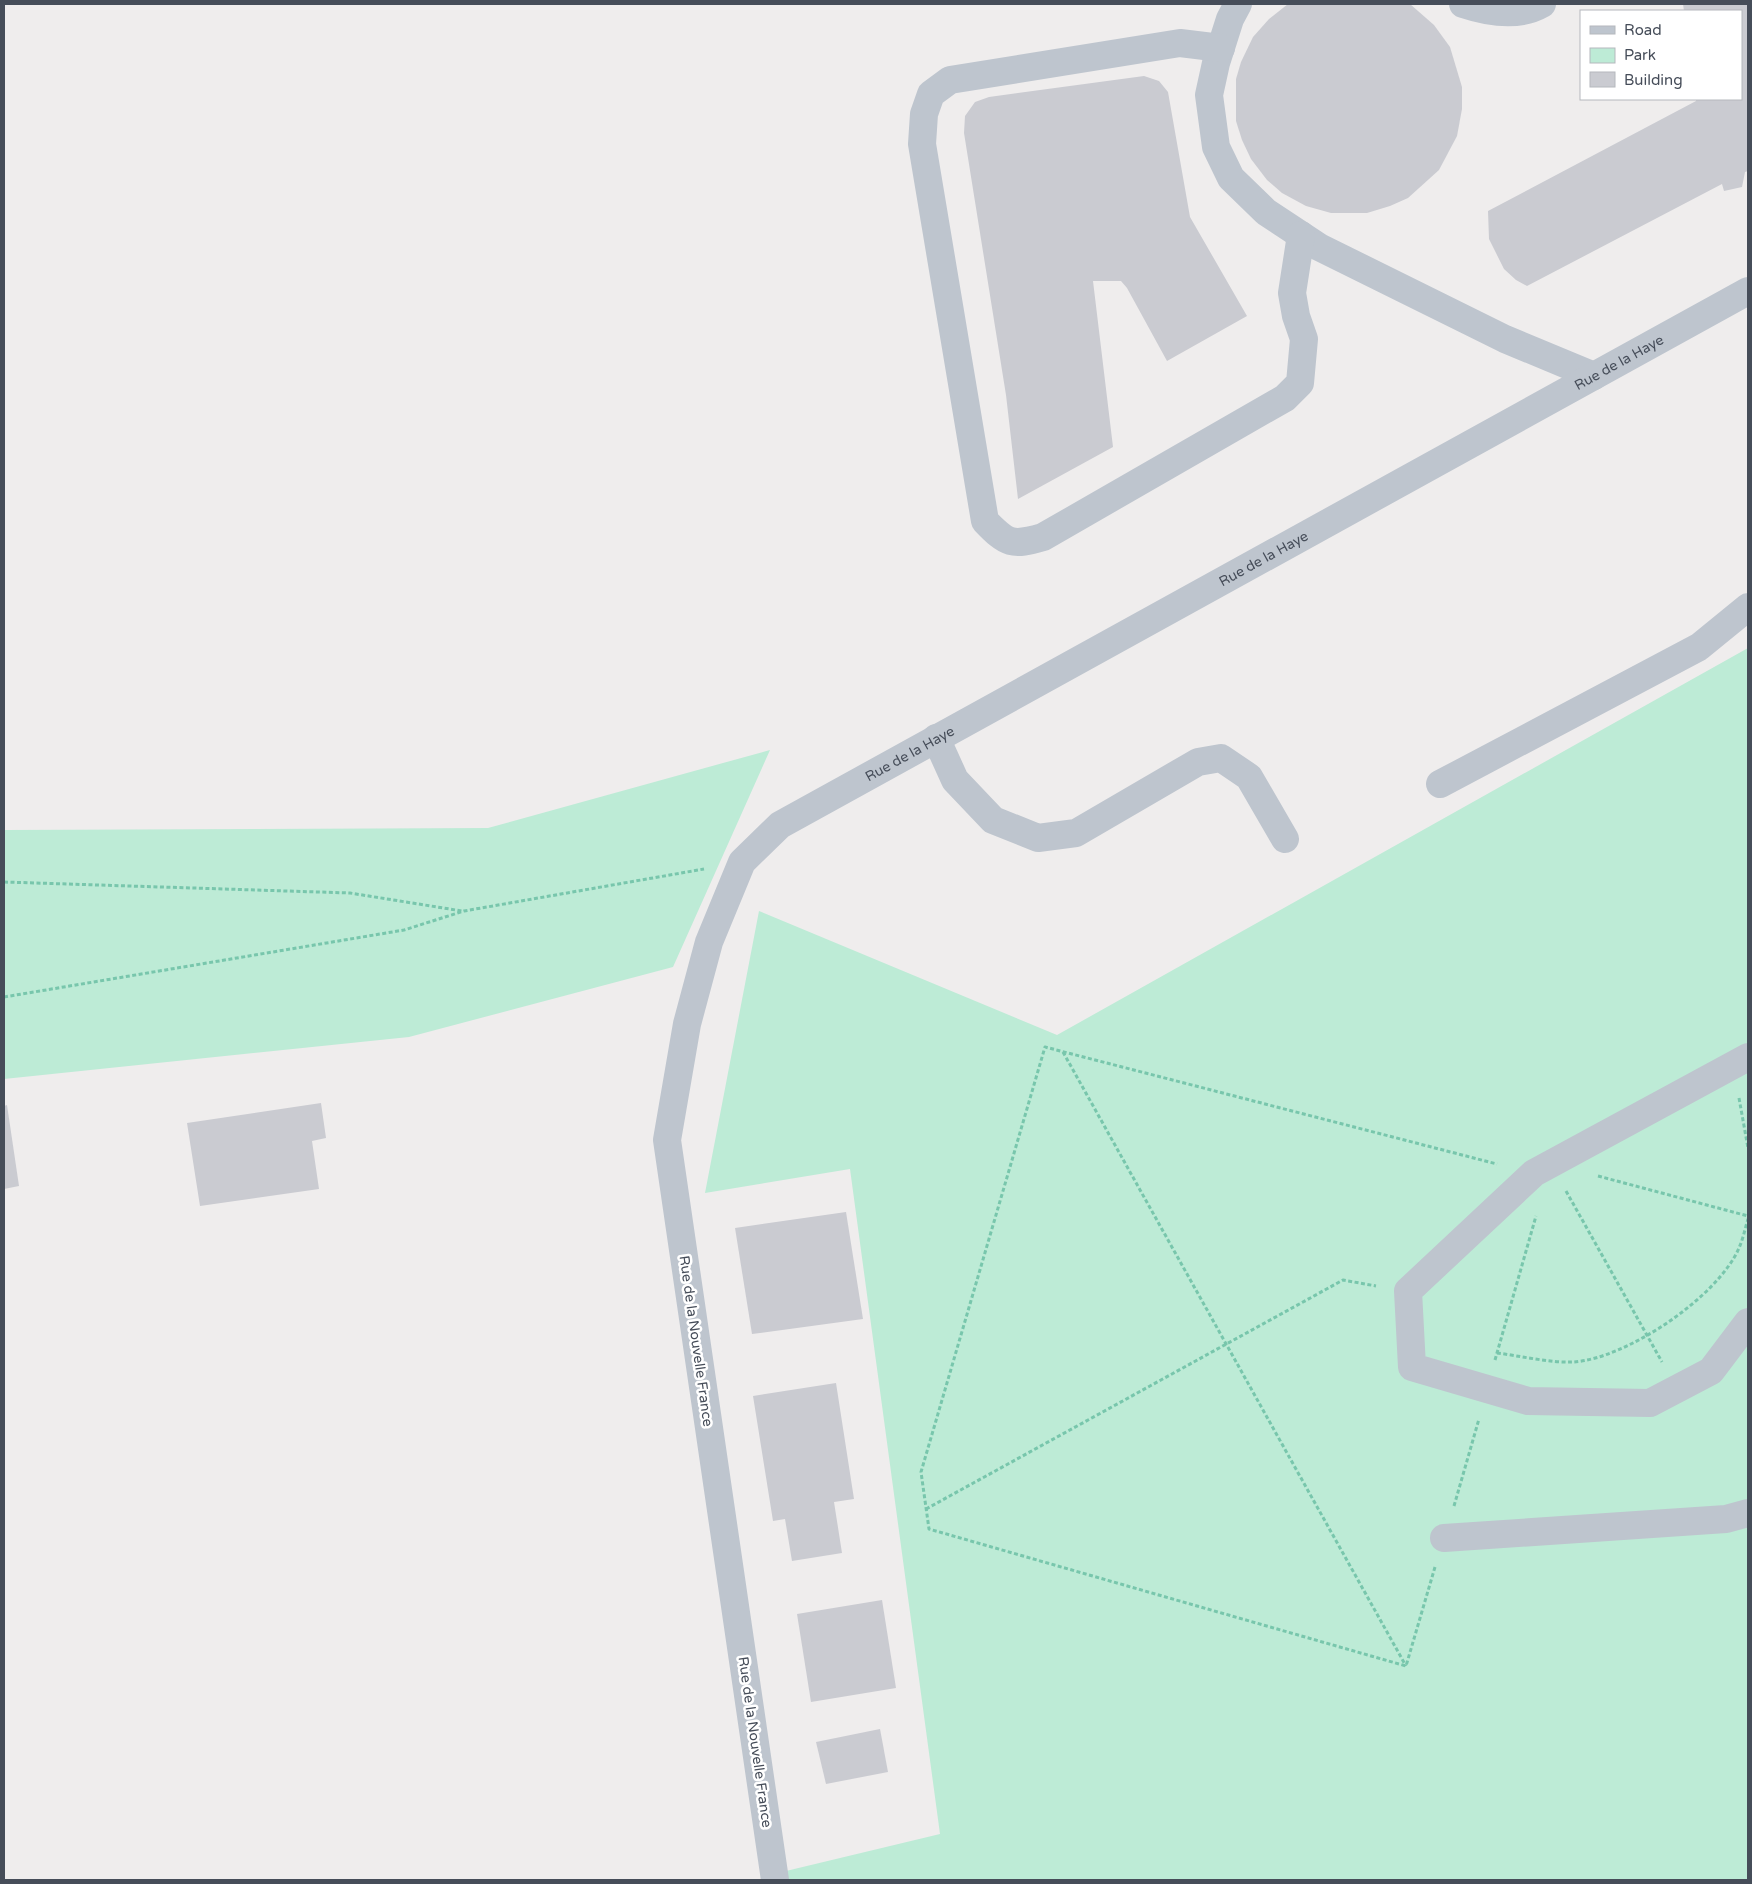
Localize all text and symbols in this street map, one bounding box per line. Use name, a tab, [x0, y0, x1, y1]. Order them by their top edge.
legend	[1580, 10, 1742, 100]
text: Road	[1624, 21, 1662, 39]
text: Park	[1624, 46, 1656, 64]
text: Building	[1624, 71, 1683, 89]
street label: Rue de la Haye	[1571, 331, 1666, 394]
street label: Rue de la Haye	[1216, 527, 1311, 590]
street label: Rue de la Haye	[862, 722, 957, 785]
street label: Rue de la Nouvelle France	[676, 1254, 716, 1428]
street label: Rue de la Nouvelle France	[735, 1655, 775, 1829]

